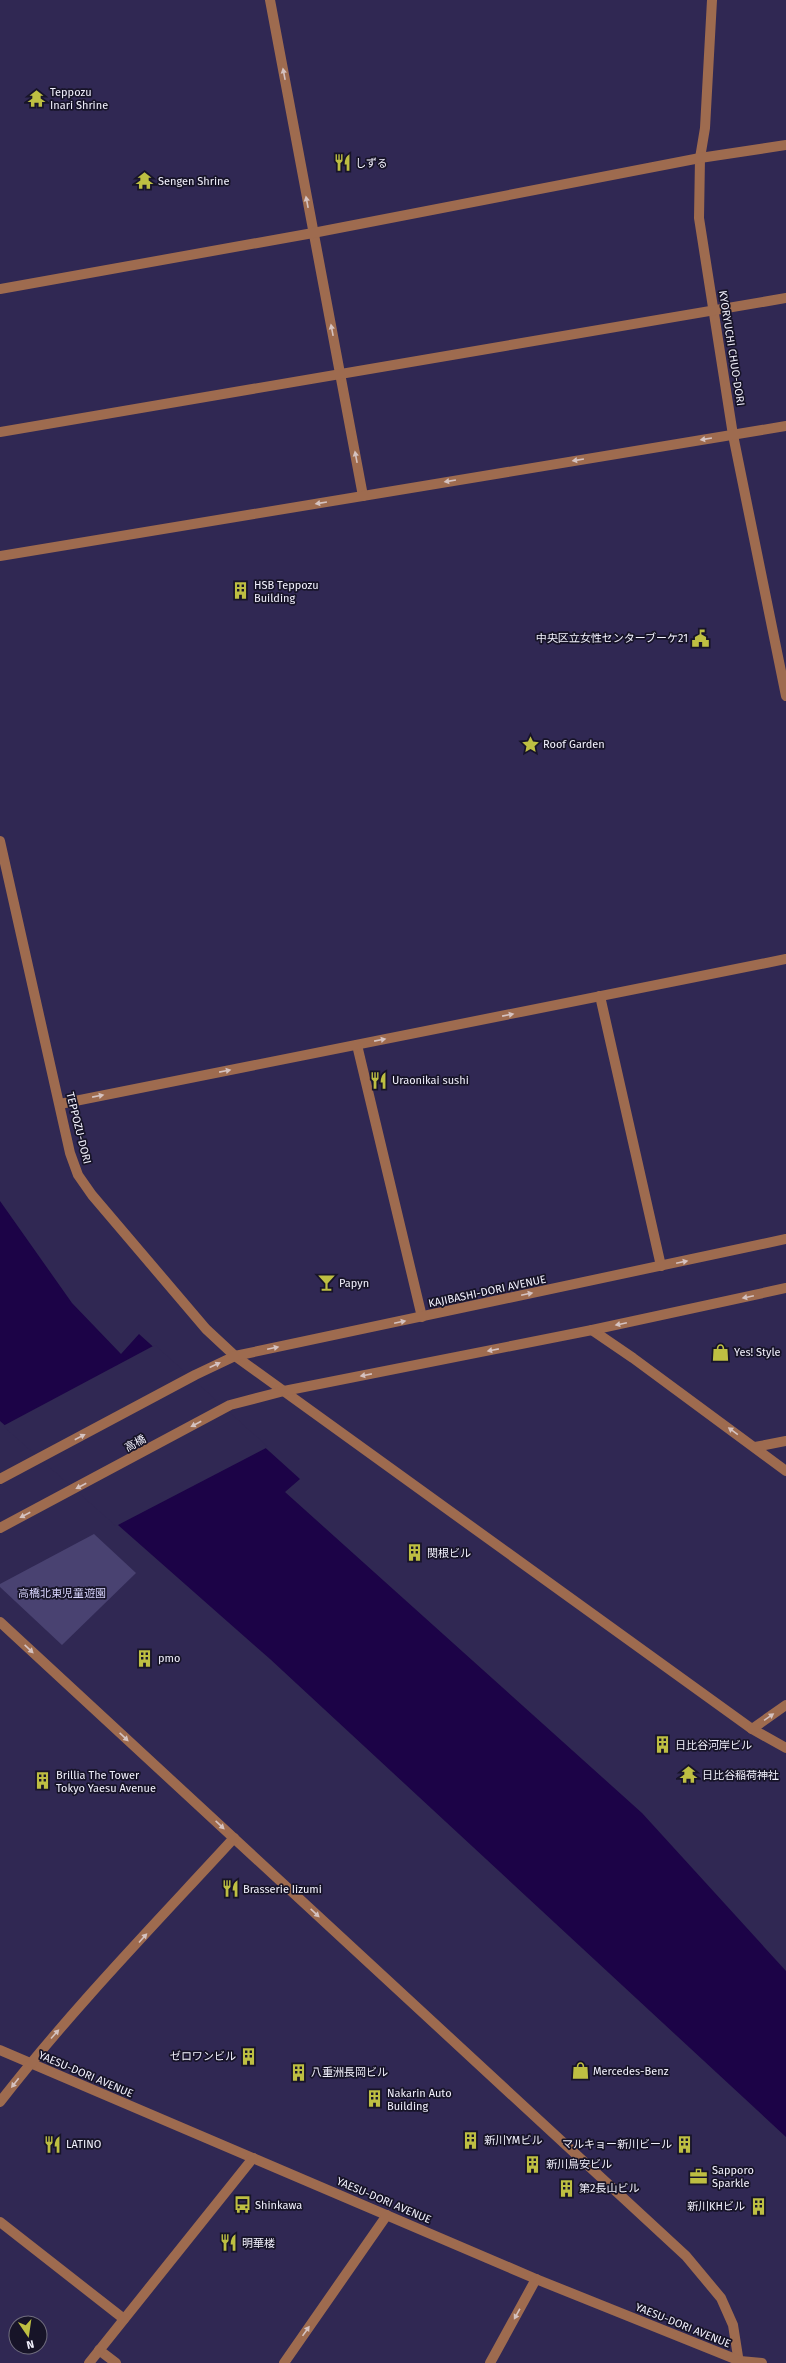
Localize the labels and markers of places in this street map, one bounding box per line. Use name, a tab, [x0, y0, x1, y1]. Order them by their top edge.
place label: Teppozu Inari Shrine	[50, 86, 108, 112]
temple icon: Teppozu Inari Shrine	[27, 88, 47, 108]
restaurant icon: しずる	[332, 153, 352, 173]
place label: しずる	[355, 157, 388, 170]
temple icon: Sengen Shrine	[135, 171, 155, 191]
place label: Sengen Shrine	[158, 175, 230, 188]
place label: HSB Teppozu Building	[254, 579, 319, 605]
building icon: HSB Teppozu Building	[231, 581, 251, 601]
public building icon: 中央区立女性センターブーケ21	[691, 628, 711, 648]
place label: 中央区立女性センターブーケ21	[536, 632, 688, 645]
place icon: Roof Garden	[520, 734, 540, 754]
place label: Roof Garden	[543, 738, 605, 751]
restaurant icon: Uraonikai sushi	[369, 1070, 389, 1090]
place label: Uraonikai sushi	[392, 1074, 469, 1087]
bar icon: Papyn	[316, 1273, 336, 1293]
place label: Papyn	[339, 1277, 369, 1290]
shop icon: Yes! Style	[711, 1342, 731, 1362]
place label: Yes! Style	[734, 1346, 781, 1359]
building icon: 関根ビル	[404, 1543, 424, 1563]
place label: 関根ビル	[427, 1547, 471, 1560]
building icon: pmo	[135, 1648, 155, 1668]
place label: pmo	[158, 1652, 180, 1665]
building icon: 日比谷河岸ビル	[652, 1735, 672, 1755]
place label: 日比谷河岸ビル	[675, 1739, 752, 1752]
temple icon: 日比谷稲荷神社	[679, 1765, 699, 1785]
place label: Brillia The Tower Tokyo Yaesu Avenue	[56, 1769, 156, 1795]
place label: 日比谷稲荷神社	[702, 1769, 779, 1782]
building icon: Brillia The Tower Tokyo Yaesu Avenue	[33, 1771, 53, 1791]
restaurant icon: Brasserie Iizumi	[220, 1879, 240, 1899]
place label: Brasserie Iizumi	[243, 1883, 322, 1896]
building icon: ゼロワンビル	[239, 2046, 259, 2066]
place label: ゼロワンビル	[170, 2050, 236, 2063]
shop icon: Mercedes-Benz	[570, 2061, 590, 2081]
building icon: 八重洲長岡ビル	[288, 2062, 308, 2082]
place label: Mercedes-Benz	[593, 2065, 669, 2078]
place label: 八重洲長岡ビル	[311, 2066, 388, 2079]
place label: Nakarin Auto Building	[387, 2087, 452, 2113]
building icon: Nakarin Auto Building	[364, 2089, 384, 2109]
building icon: 新川YMビル	[461, 2130, 481, 2150]
restaurant icon: LATINO	[43, 2134, 63, 2154]
place label: 新川YMビル	[484, 2134, 542, 2147]
building icon: マルキョー新川ビール	[675, 2134, 695, 2154]
place label: LATINO	[66, 2138, 101, 2151]
place label: マルキョー新川ビール	[562, 2138, 672, 2151]
building icon: 新川鳥安ビル	[523, 2154, 543, 2174]
place label: 新川鳥安ビル	[546, 2158, 612, 2171]
place label: Sapporo Sparkle	[712, 2164, 754, 2190]
office icon: Sapporo Sparkle	[689, 2166, 709, 2186]
building icon: 第2長山ビル	[556, 2178, 576, 2198]
place label: 第2長山ビル	[579, 2182, 639, 2195]
bus stop icon: Shinkawa	[232, 2195, 252, 2215]
building icon: 新川KHビル	[748, 2196, 768, 2216]
place label: Shinkawa	[255, 2199, 302, 2212]
place label: 新川KHビル	[687, 2200, 745, 2213]
restaurant icon: 明華楼	[219, 2233, 239, 2253]
place label: 明華楼	[242, 2237, 275, 2250]

